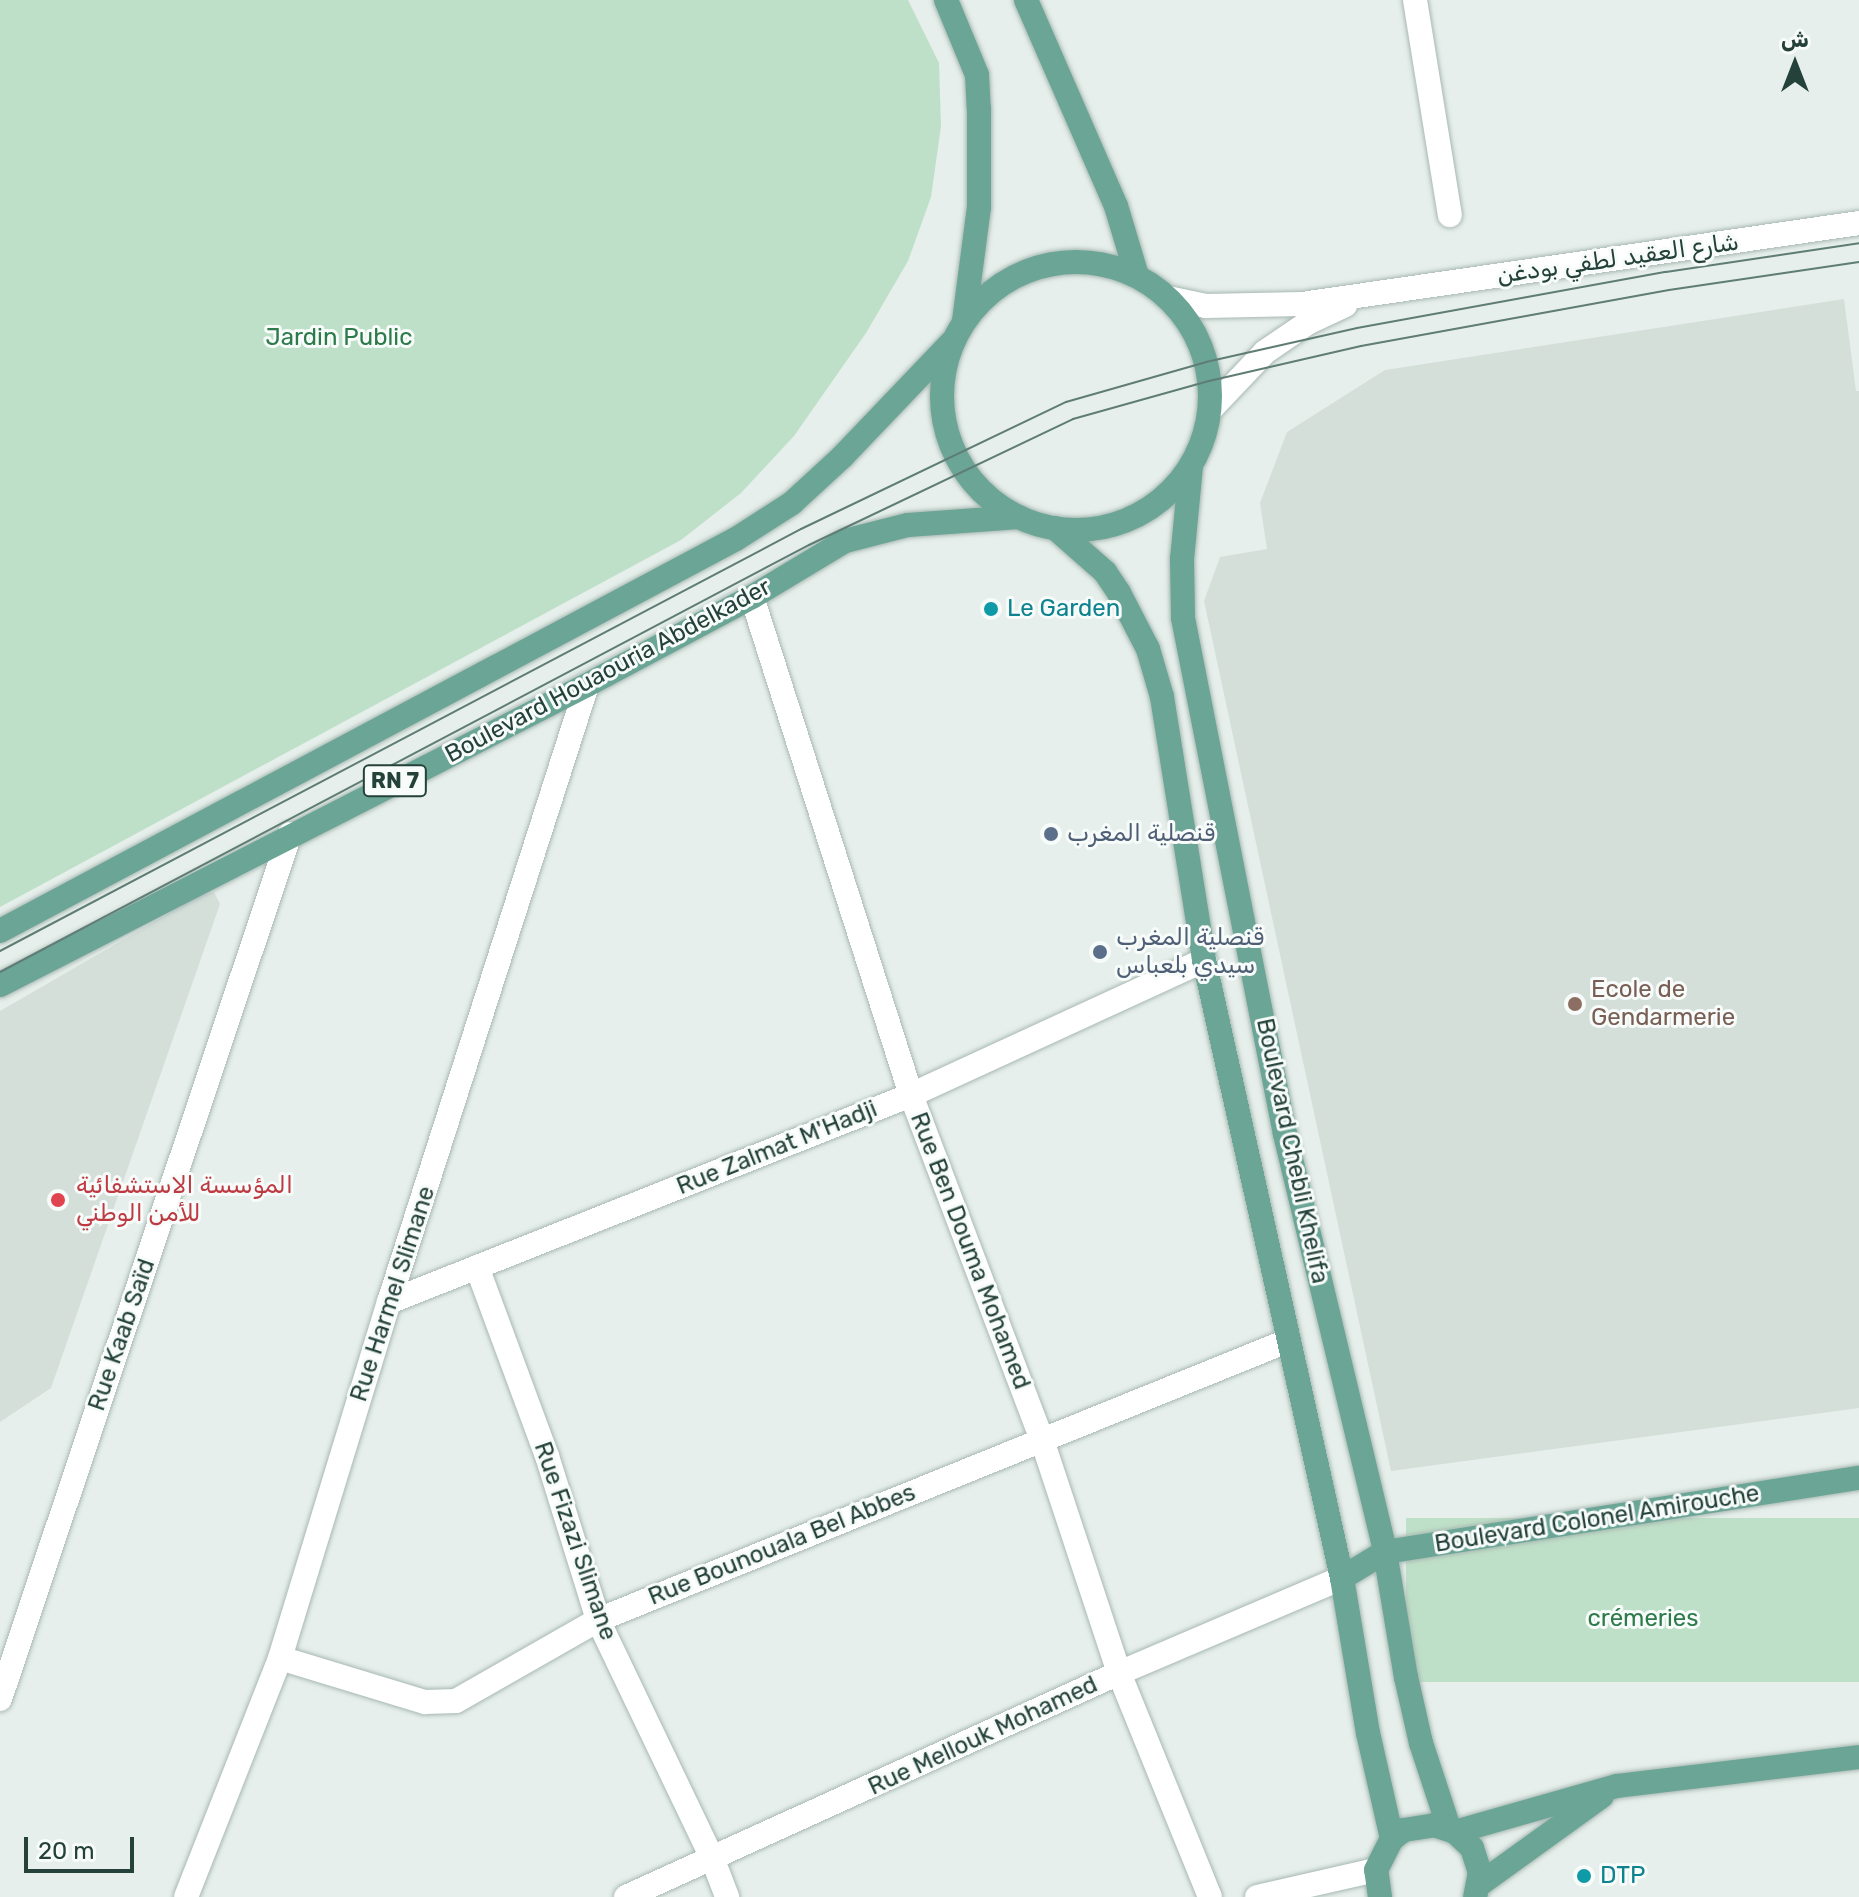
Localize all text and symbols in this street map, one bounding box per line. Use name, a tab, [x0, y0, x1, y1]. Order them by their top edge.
north arrow	[1755, 24, 1835, 104]
text: ش	[1781, 26, 1809, 53]
street label: شارع العقيد لطفي بودغن	[1495, 228, 1741, 290]
park label: Jardin Public	[266, 324, 412, 352]
street label: Boulevard Houaouria Abdelkader	[440, 573, 776, 769]
place label: Le Garden	[1007, 595, 1120, 623]
marker: Le Garden	[982, 600, 1000, 618]
road number: RN 7	[361, 763, 429, 799]
place label: قنصلية المغرب	[1067, 820, 1215, 848]
marker: قنصلية المغرب	[1042, 825, 1060, 843]
place label: قنصلية المغرب سيدي بلعباس	[1116, 924, 1264, 980]
marker: قنصلية المغرب سيدي بلعباس	[1091, 943, 1109, 961]
place label: Ecole de Gendarmerie	[1591, 976, 1735, 1032]
marker: Ecole de Gendarmerie	[1566, 995, 1584, 1013]
street label: Boulevard Chebli Khelifa	[1250, 1016, 1334, 1286]
street label: Rue Zalmat M'Hadji	[673, 1095, 881, 1201]
street label: Rue Ben Douma Mohamed	[904, 1108, 1036, 1394]
place label: المؤسسة الاستشفائية للأمن الوطني	[76, 1172, 293, 1228]
street label: Rue Harmel Slimane	[345, 1183, 441, 1405]
marker: المؤسسة الاستشفائية للأمن الوطني	[47, 1189, 69, 1211]
street label: Rue Kaab Saïd	[83, 1255, 161, 1415]
street label: Rue Fizazi Slimane	[528, 1438, 622, 1644]
street label: Rue Bounouala Bel Abbes	[644, 1478, 920, 1612]
street label: Boulevard Colonel Amirouche	[1432, 1479, 1762, 1559]
park label: crémeries	[1588, 1605, 1698, 1633]
street label: Rue Mellouk Mohamed	[864, 1670, 1102, 1802]
scale bar	[28, 1821, 138, 1871]
text: 20 m	[38, 1837, 95, 1865]
place label: DTP	[1600, 1862, 1645, 1890]
marker: DTP	[1575, 1867, 1593, 1885]

